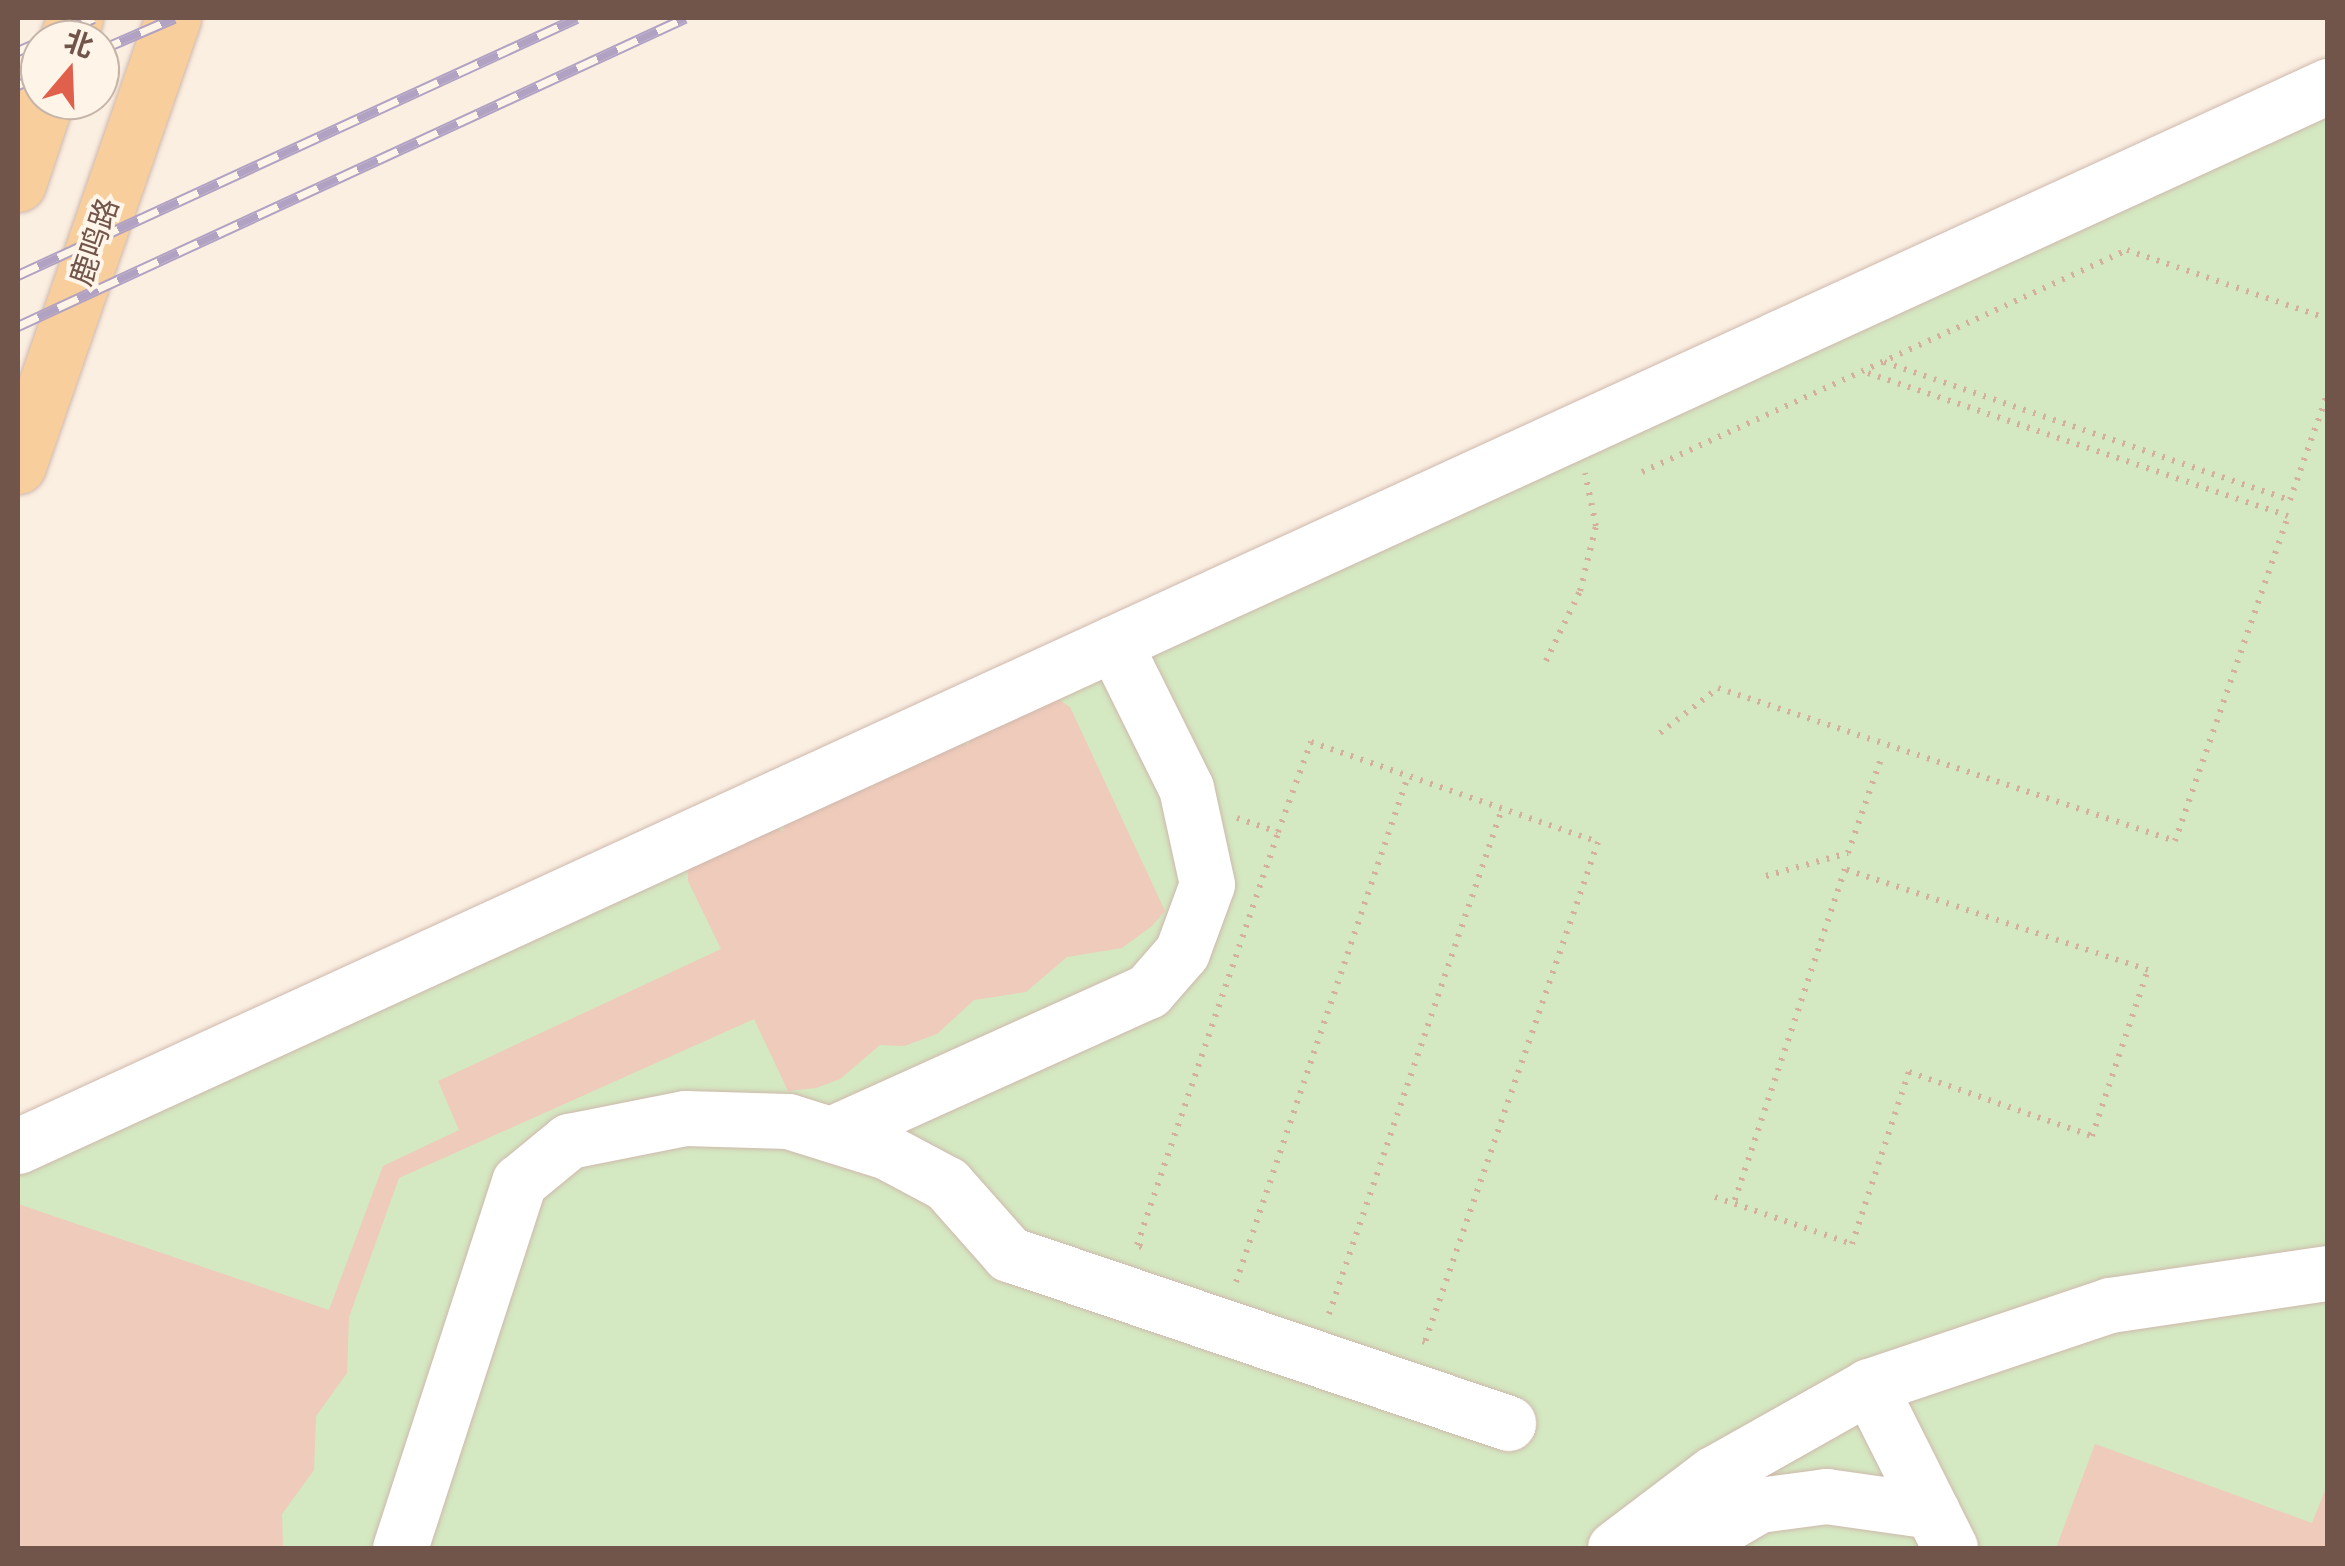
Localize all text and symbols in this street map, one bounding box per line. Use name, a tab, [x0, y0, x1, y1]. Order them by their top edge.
north arrow	[20, 20, 120, 120]
text: 北	[60, 23, 98, 64]
street label: 鹿鸣路	[63, 194, 127, 290]

